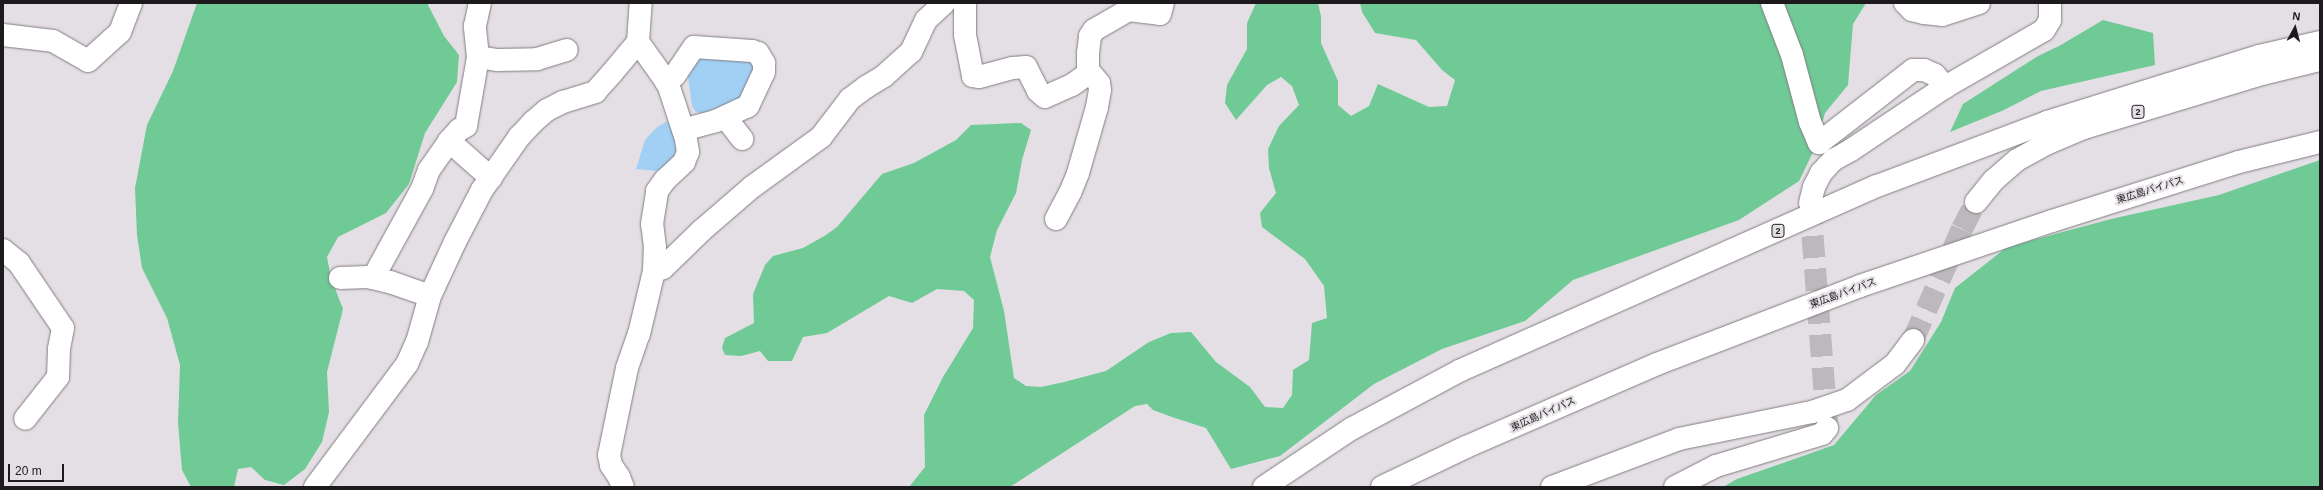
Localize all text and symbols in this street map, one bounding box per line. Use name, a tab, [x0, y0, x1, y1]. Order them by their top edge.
north arrow	[2275, 8, 2315, 48]
text: N	[2292, 10, 2301, 23]
road number: 2	[2131, 105, 2145, 119]
street label: 東広島バイパス	[2115, 174, 2185, 206]
road number: 2	[1771, 224, 1785, 238]
street label: 東広島バイパス	[1808, 275, 1878, 311]
street label: 東広島バイパス	[1509, 394, 1577, 434]
scale bar	[10, 456, 66, 482]
text: 20 m	[15, 464, 42, 478]

